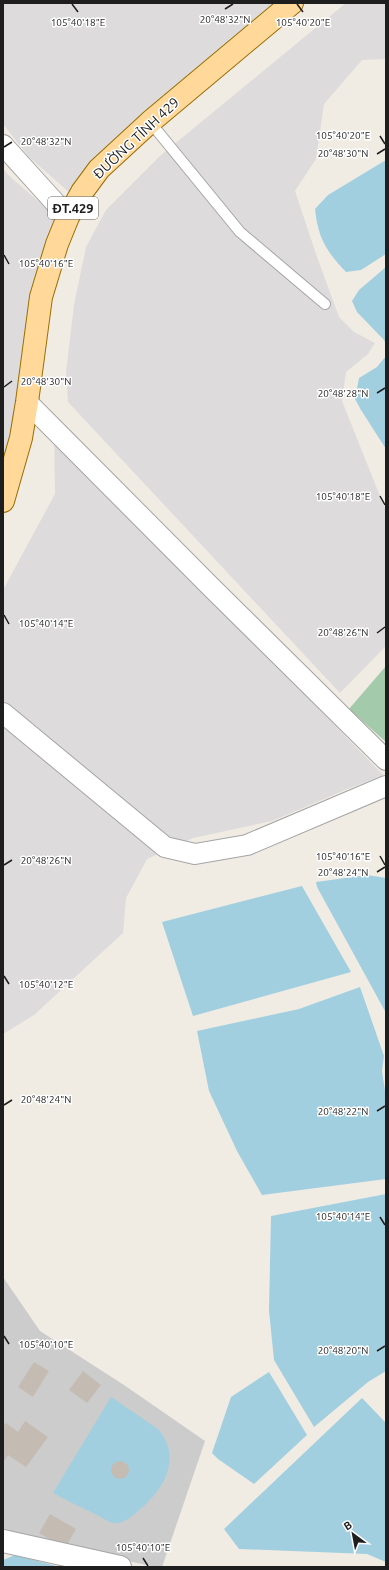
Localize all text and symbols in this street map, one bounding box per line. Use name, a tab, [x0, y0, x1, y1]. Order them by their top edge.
text: 20°48'32"N	[200, 14, 250, 25]
text: 105°40'18"E	[51, 17, 106, 28]
text: 105°40'20"E	[276, 17, 331, 28]
street label: ĐƯỜNG TỈNH 429	[89, 93, 182, 182]
text: 105°40'20"E	[316, 130, 371, 141]
text: 20°48'32"N	[21, 136, 71, 147]
text: 20°48'30"N	[318, 148, 368, 159]
road number: ĐT.429	[48, 197, 98, 219]
text: 105°40'16"E	[19, 258, 74, 269]
text: 20°48'30"N	[21, 376, 71, 387]
text: 20°48'28"N	[318, 388, 368, 399]
text: 105°40'18"E	[316, 491, 371, 502]
text: 105°40'14"E	[19, 618, 74, 629]
text: 20°48'26"N	[318, 627, 368, 638]
text: 105°40'16"E	[316, 851, 371, 862]
text: 20°48'26"N	[21, 855, 71, 866]
text: 20°48'24"N	[318, 867, 368, 878]
text: 105°40'12"E	[19, 979, 74, 990]
text: 20°48'24"N	[21, 1094, 71, 1105]
text: 20°48'22"N	[318, 1106, 368, 1117]
text: 105°40'14"E	[316, 1211, 371, 1222]
text: 105°40'10"E	[19, 1339, 74, 1350]
text: 20°48'20"N	[318, 1345, 368, 1356]
north arrow	[333, 1514, 373, 1554]
text: B	[341, 1518, 354, 1533]
text: 105°40'10"E	[116, 1542, 171, 1553]

